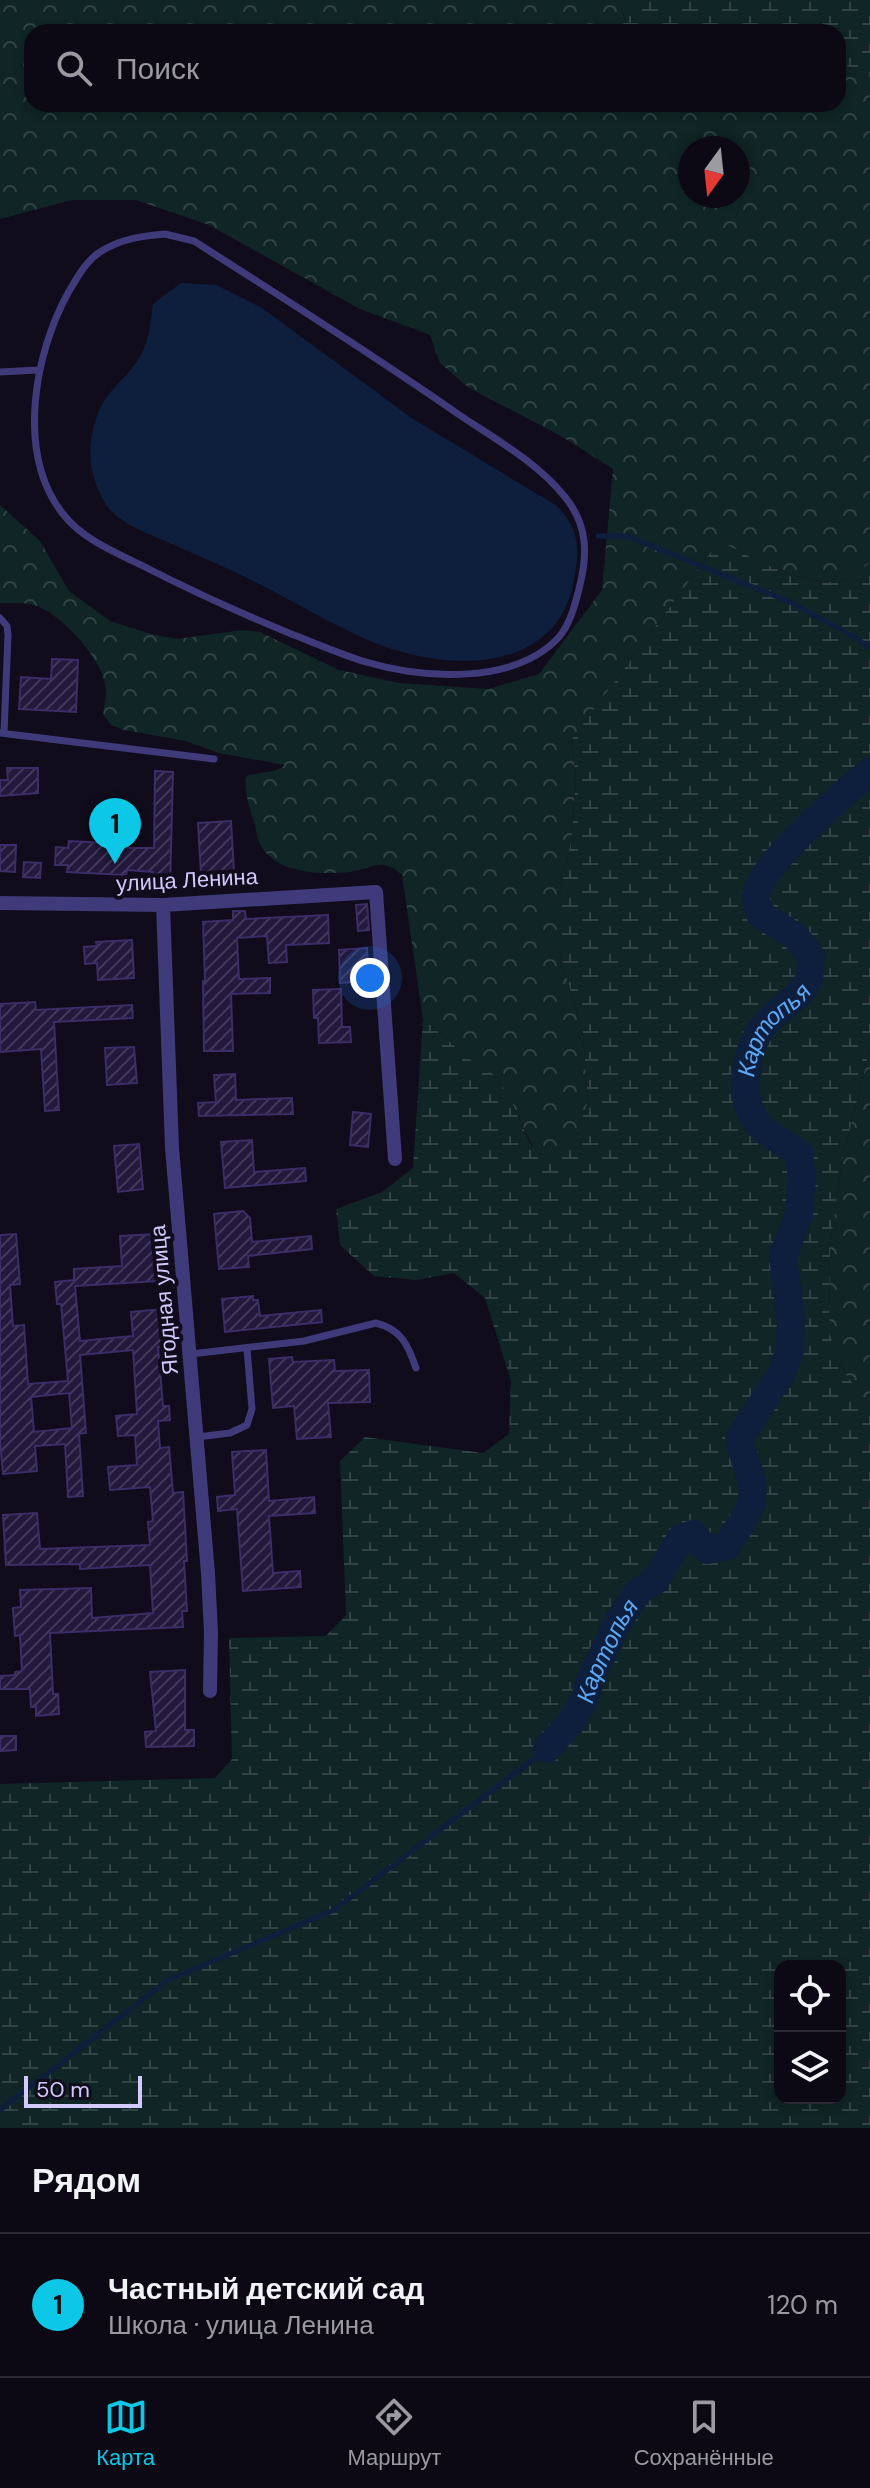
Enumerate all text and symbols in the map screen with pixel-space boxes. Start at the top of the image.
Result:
search box [24,24,846,112]
icon: search [52,46,96,90]
text: Поиск [116,49,199,88]
north arrow [678,136,750,208]
pin: 1 [89,798,141,864]
street label: улица Ленина [115,862,259,898]
your location [350,958,390,998]
water label: Картопья [730,976,818,1079]
street label: Ягодная улица [143,1223,185,1376]
water label: Картопья [569,1592,645,1706]
map controls [774,1960,846,2104]
button: locate [774,1960,846,2032]
button: layers [774,2032,846,2104]
scale bar [24,2072,142,2108]
text: 50 m [36,2075,90,2104]
text: Рядом [32,2158,141,2203]
text: Частный детский сад [108,2269,424,2308]
text: 1 [53,2288,63,2322]
text: 120 m [767,2288,838,2322]
text: Школа · улица Ленина [108,2308,374,2342]
tab: Карта [96,2395,155,2472]
tab: Маршрут [348,2395,441,2472]
tab: Сохранённые [634,2395,774,2472]

